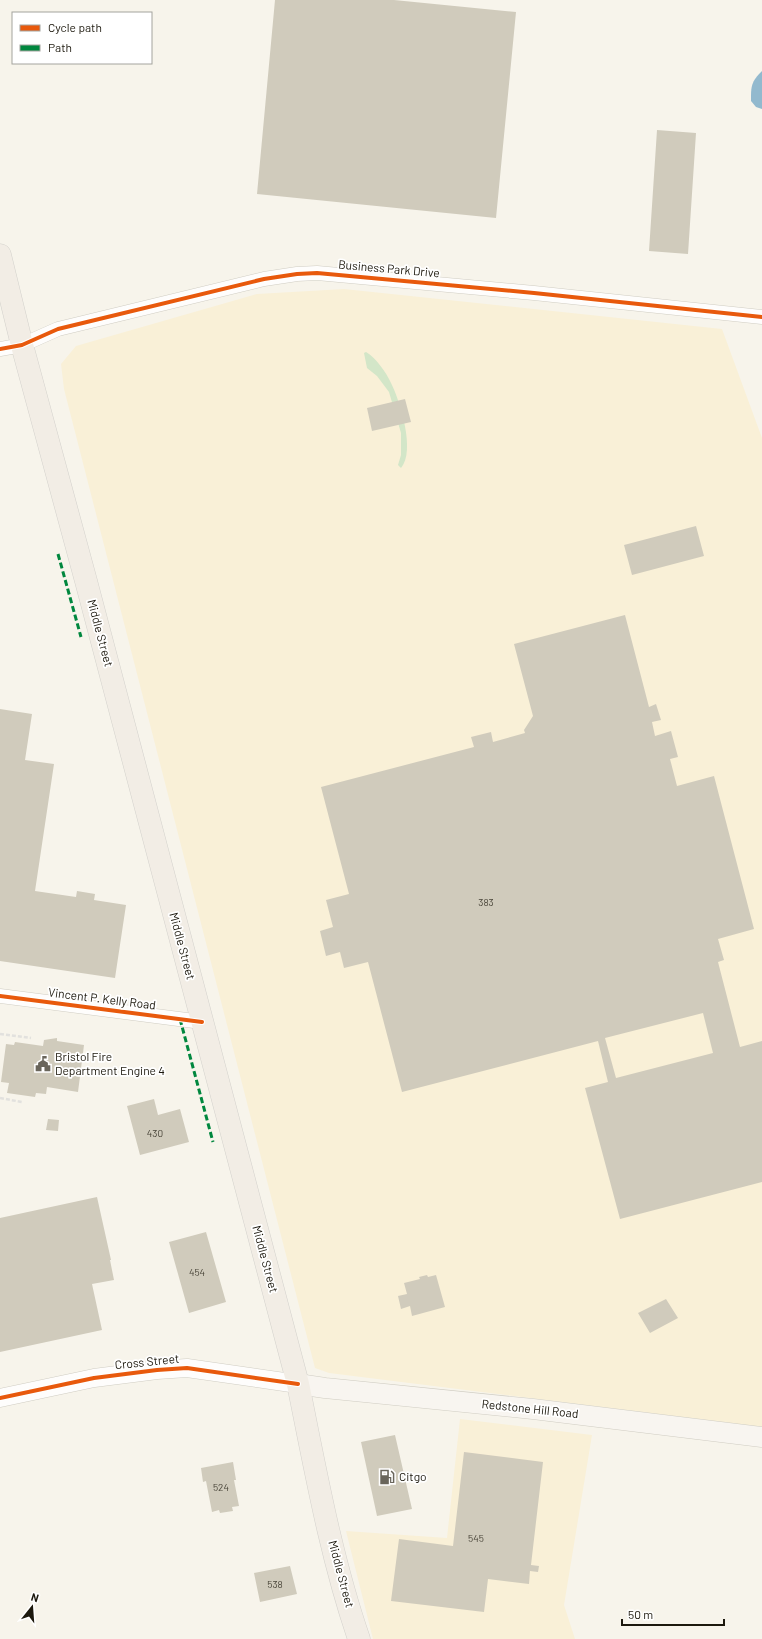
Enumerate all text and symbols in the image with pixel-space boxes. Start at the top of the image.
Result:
legend [12,12,152,64]
text: Cycle path [48,20,102,34]
text: Path [48,40,72,54]
street label: Business Park Drive [338,257,440,279]
street label: Middle Street [85,598,117,668]
house number: 383 [478,896,494,908]
street label: Middle Street [167,911,199,981]
street label: Vincent P. Kelly Road [48,984,157,1012]
place label: Bristol Fire Department Engine 4 [55,1049,165,1077]
public building icon: Bristol Fire Department Engine 4 [34,1055,52,1073]
house number: 430 [147,1127,163,1139]
street label: Middle Street [250,1224,282,1294]
house number: 454 [189,1266,205,1278]
street label: Cross Street [114,1351,180,1371]
street label: Redstone Hill Road [481,1396,579,1420]
fuel station icon: Citgo [378,1468,396,1486]
place label: Citgo [399,1469,427,1483]
house number: 524 [213,1481,229,1493]
house number: 545 [468,1532,484,1544]
street label: Middle Street [326,1539,358,1609]
house number: 538 [267,1578,283,1590]
north arrow [12,1587,52,1627]
text: N [30,1590,40,1604]
scale bar [622,1601,724,1627]
text: 50 m [628,1607,653,1621]

